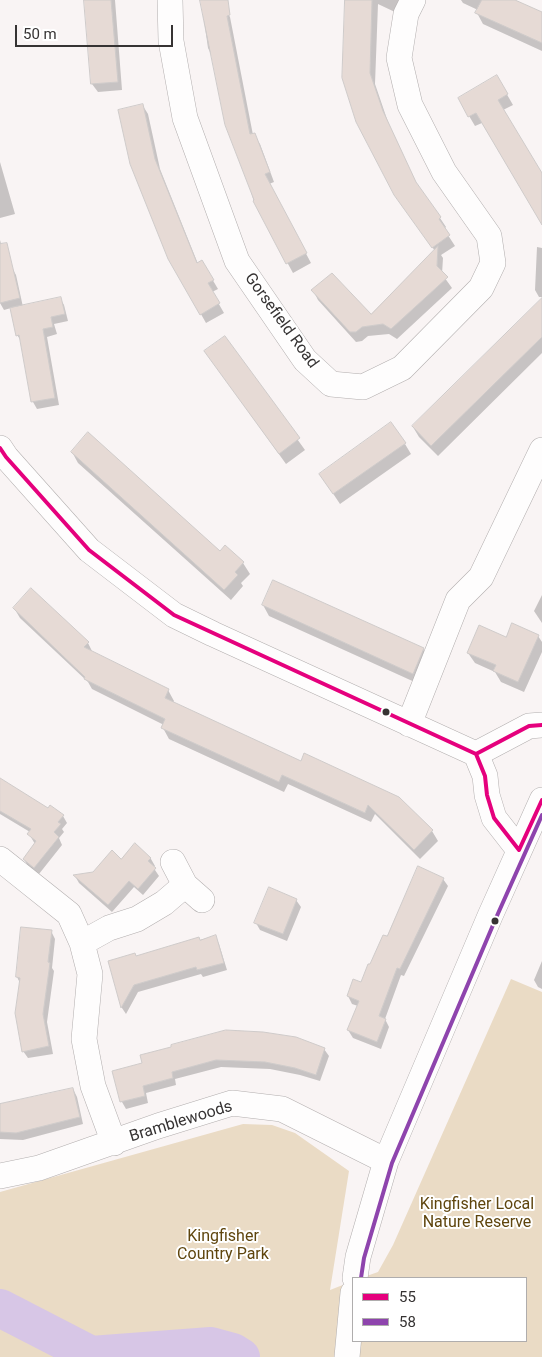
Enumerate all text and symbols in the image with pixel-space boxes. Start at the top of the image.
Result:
scale bar [18,15,175,47]
text: 50 m [23,25,57,43]
street label: Gorsefield Road [240,270,322,372]
unlabelled marker [381,707,391,717]
unlabelled marker [490,916,500,926]
street label: Bramblewoods [127,1097,235,1147]
park label: Kingfisher Local Nature Reserve [420,1195,534,1233]
park label: Kingfisher Country Park [177,1227,269,1265]
legend [352,1277,527,1342]
text: 55 [399,1288,416,1306]
text: 58 [399,1313,416,1331]

